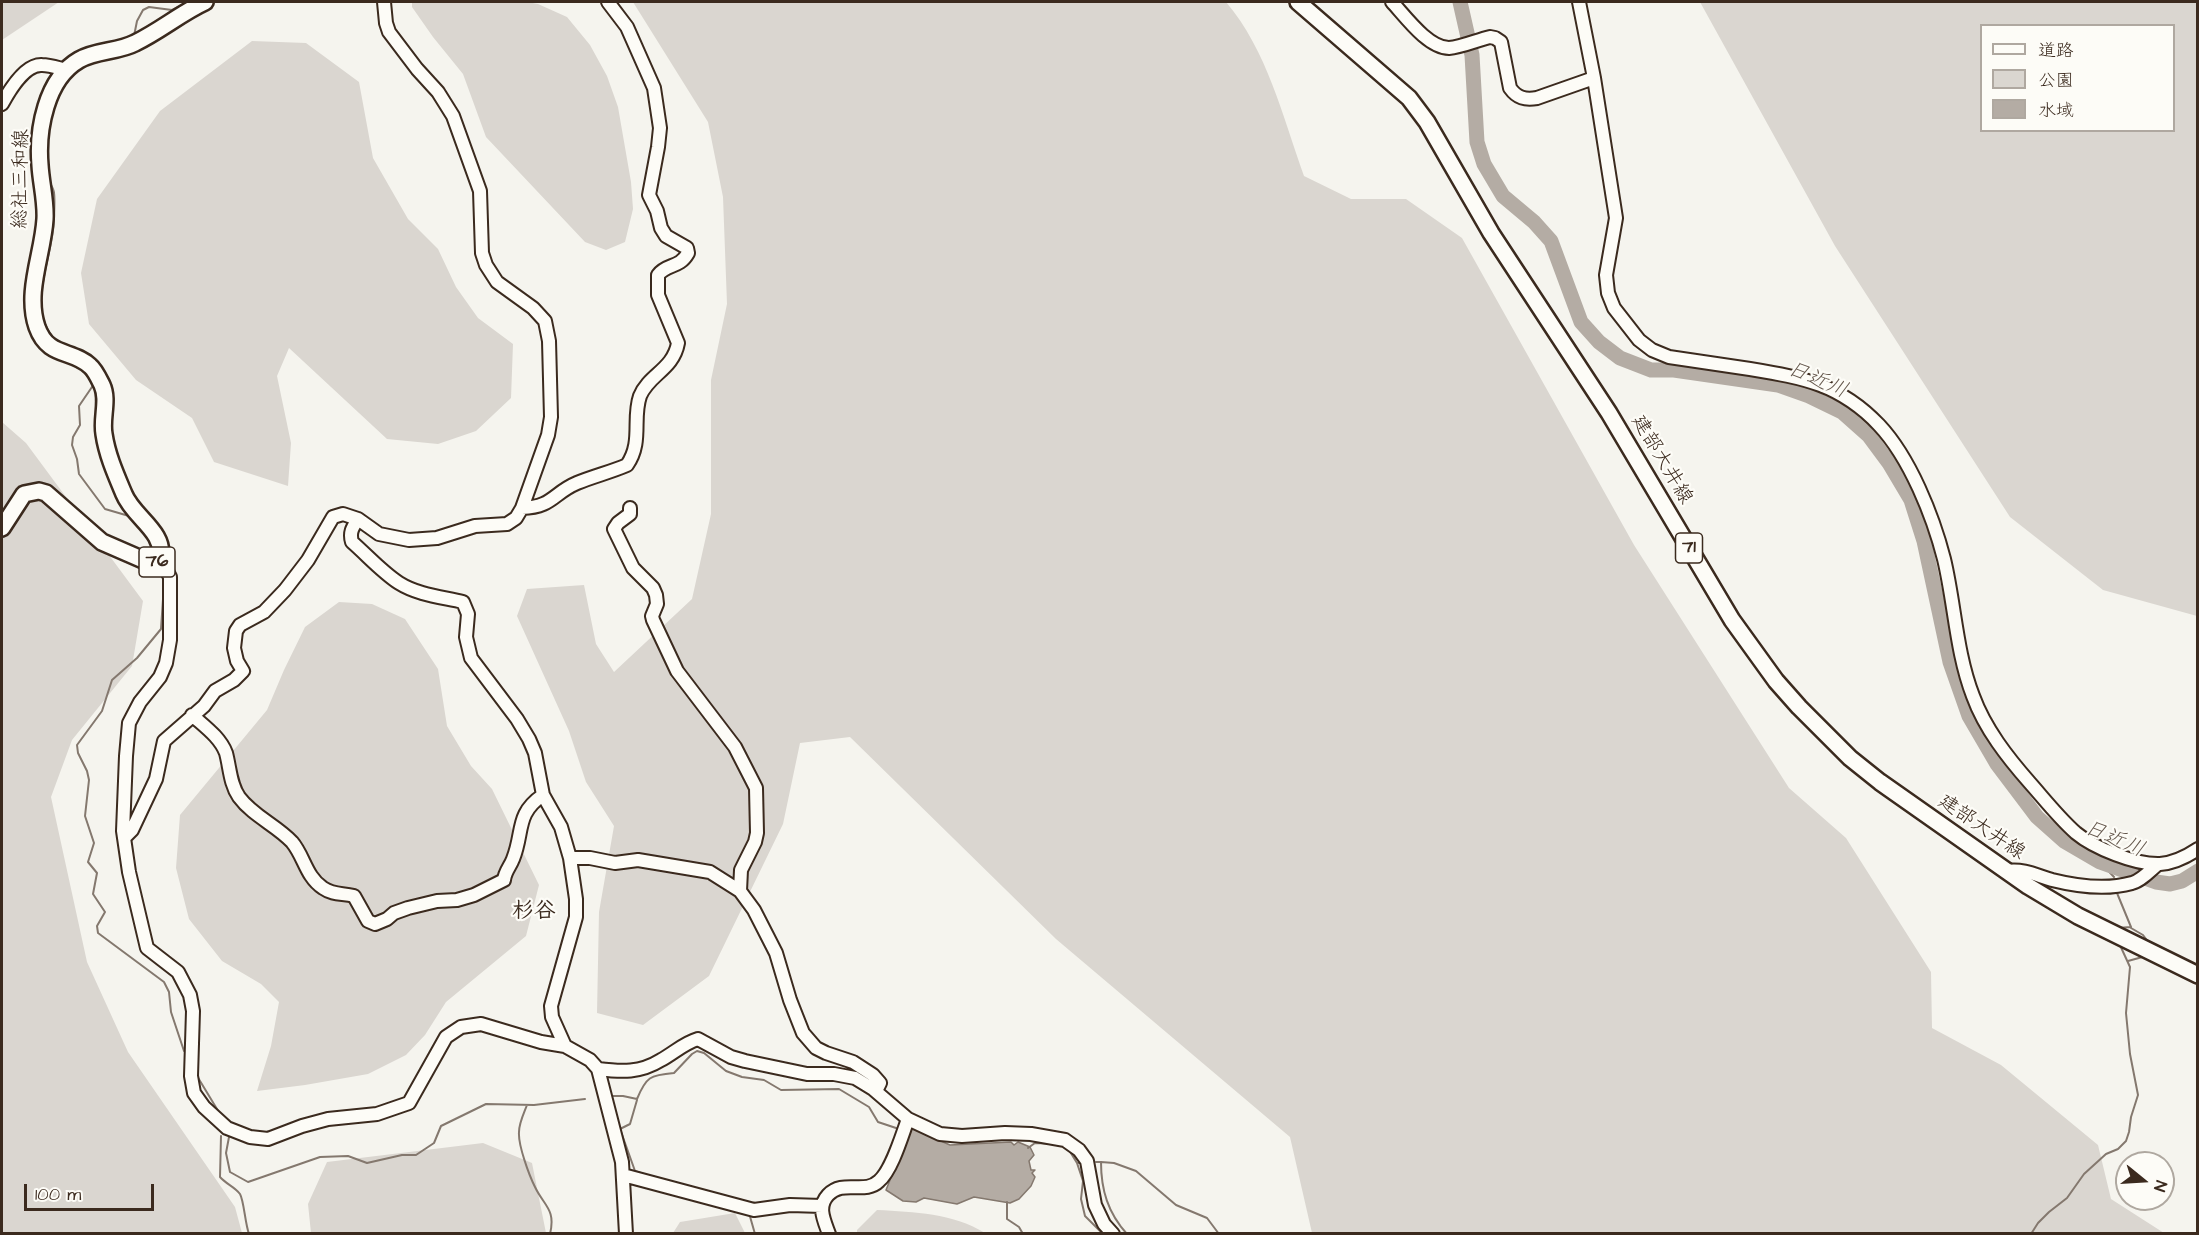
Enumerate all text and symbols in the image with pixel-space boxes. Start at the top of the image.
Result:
legend [1980,24,2175,132]
text: 道路 [2038,38,2074,63]
text: 公園 [2038,68,2074,93]
text: 水域 [2038,98,2074,123]
street label: 総社三和線 [9,129,35,229]
water label: 日近川 [1783,357,1851,405]
street label: 建部大井線 [1625,411,1697,509]
road number: 71 [1676,533,1702,563]
road number: 76 [139,547,175,577]
street label: 建部大井線 [1933,790,2029,866]
water label: 日近川 [2080,816,2148,864]
district label: 杉谷 [512,899,556,925]
north arrow [2115,1151,2175,1211]
scale bar [27,1172,158,1210]
text: N [2148,1178,2172,1194]
text: 100 m [35,1182,81,1207]

